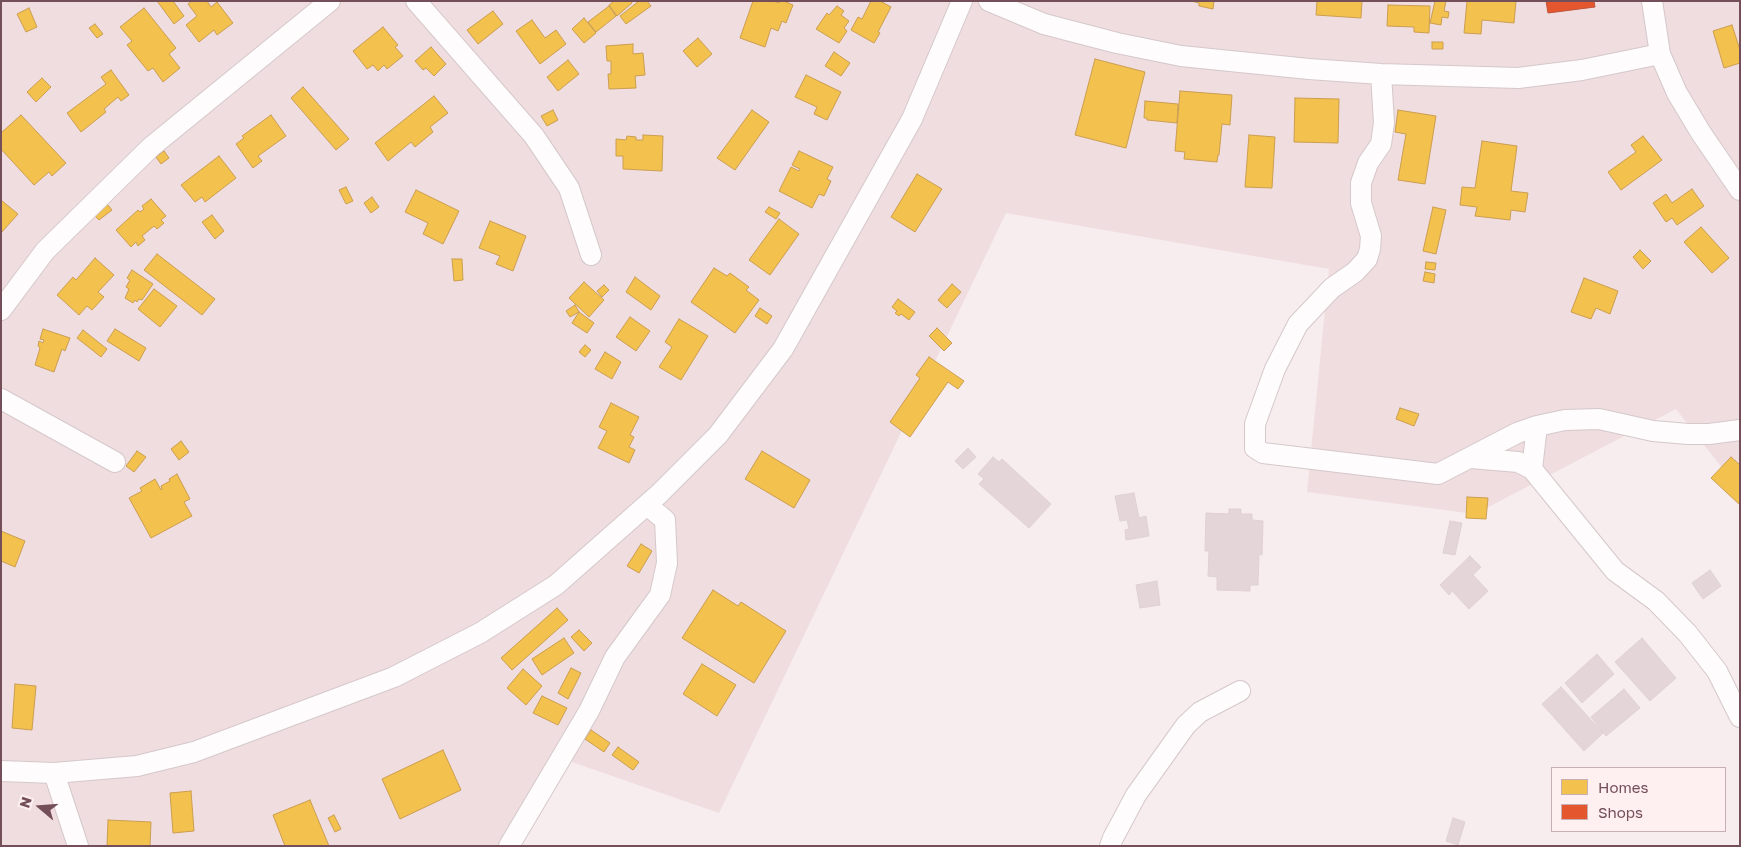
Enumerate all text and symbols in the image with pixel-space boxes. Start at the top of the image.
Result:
legend [1551,767,1726,832]
text: Homes [1598,778,1648,796]
north arrow [15,782,65,832]
text: N [16,795,35,810]
text: Shops [1598,803,1643,821]

